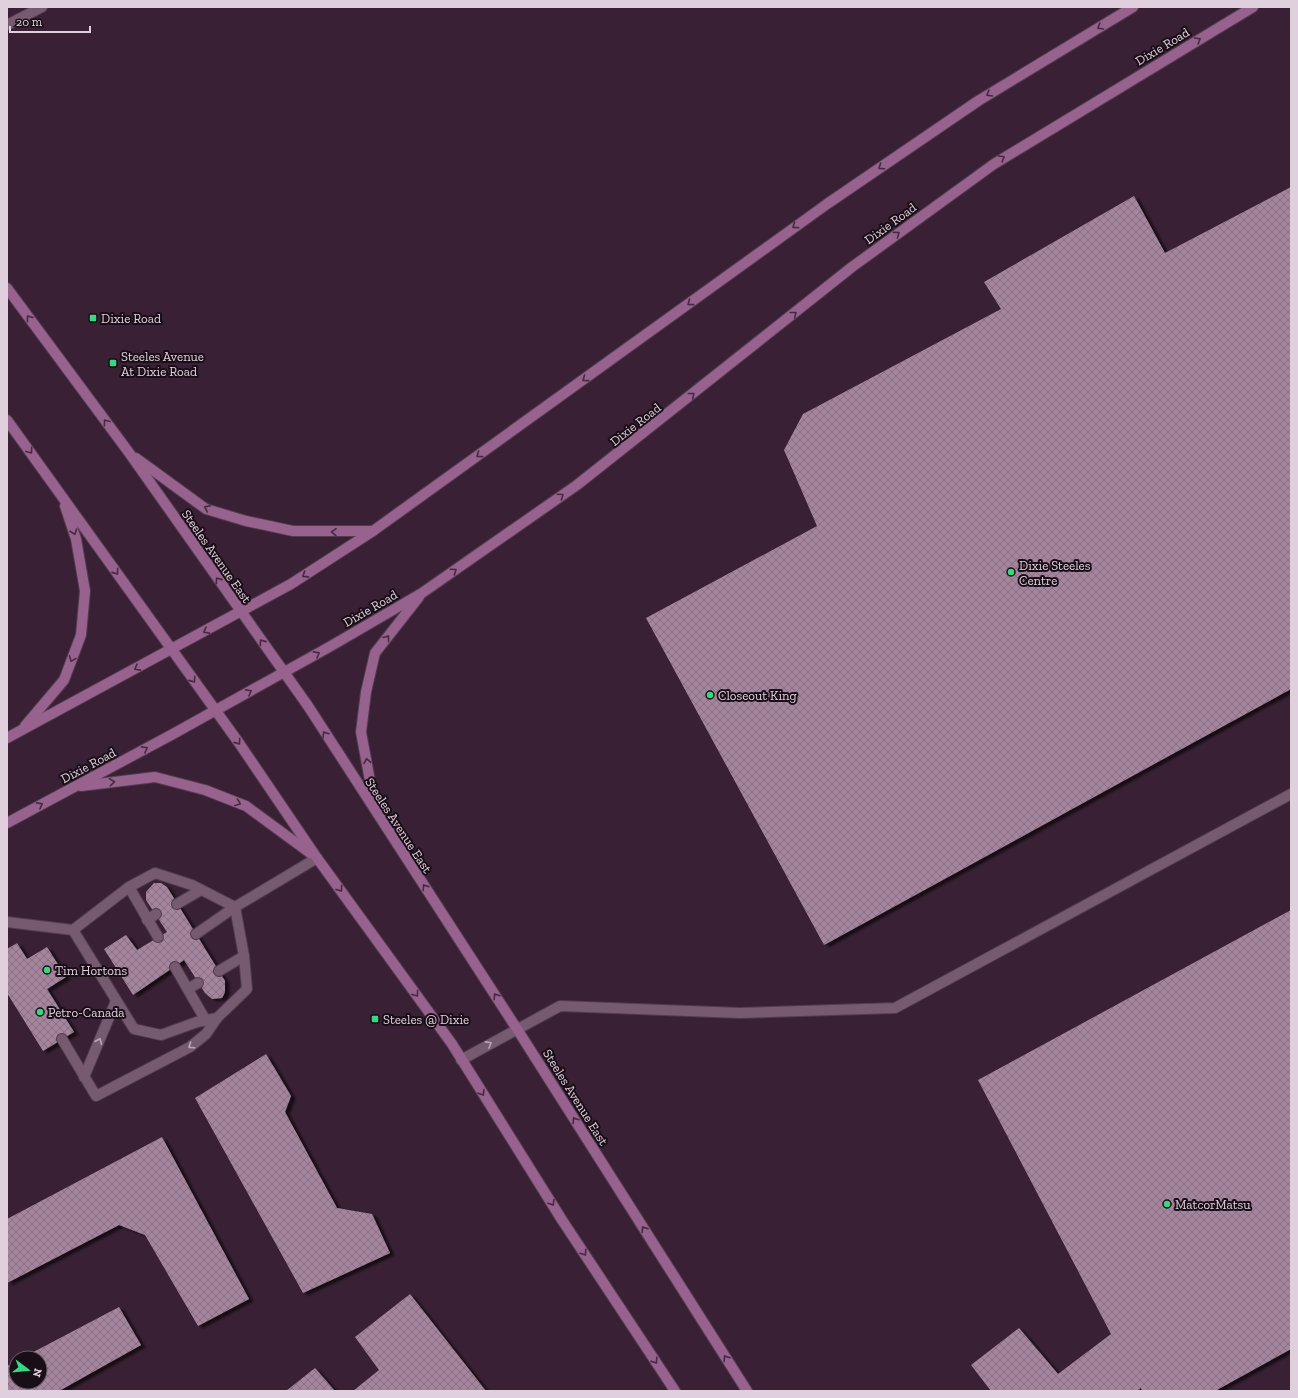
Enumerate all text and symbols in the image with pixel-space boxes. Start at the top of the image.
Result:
scale bar [10,8,90,34]
text: 20 m [16,15,43,29]
one-way arrow [1097,23,1104,30]
street label: Dixie Road [1133,25,1192,68]
one-way arrow [1194,37,1201,45]
one-way arrow [986,90,993,97]
one-way arrow [998,156,1005,163]
one-way arrow [878,162,885,170]
street label: Dixie Road [862,200,919,247]
one-way arrow [793,222,800,229]
one-way arrow [893,231,900,239]
one-way arrow [687,298,694,305]
place label: Dixie Road [101,311,161,326]
one-way arrow [789,311,796,318]
marker: Dixie Road [88,313,98,323]
one-way arrow [26,315,34,322]
place label: Steeles Avenue At Dixie Road [121,349,204,379]
marker: Steeles Avenue At Dixie Road [108,358,118,368]
one-way arrow [582,374,589,381]
one-way arrow [688,392,695,399]
street label: Dixie Road [607,400,664,449]
one-way arrow [104,420,111,427]
one-way arrow [25,447,32,454]
one-way arrow [477,450,484,457]
one-way arrow [557,493,564,501]
one-way arrow [204,505,211,513]
street label: Steeles Avenue East [179,507,254,606]
one-way arrow [69,528,77,535]
one-way arrow [331,528,337,536]
place label: Dixie Steeles Centre [1019,558,1091,588]
marker: Dixie Steeles Centre [1006,567,1016,577]
one-way arrow [111,568,118,575]
one-way arrow [450,569,457,576]
one-way arrow [302,571,309,578]
one-way arrow [215,577,223,584]
street label: Dixie Road [340,587,400,630]
one-way arrow [203,626,210,633]
one-way arrow [383,635,390,642]
one-way arrow [260,640,267,647]
one-way arrow [313,651,320,658]
one-way arrow [69,655,77,662]
one-way arrow [134,663,142,671]
one-way arrow [188,676,196,683]
place label: Closeout King [718,688,797,703]
one-way arrow [245,689,252,696]
marker: Closeout King [705,690,715,700]
one-way arrow [323,731,330,738]
one-way arrow [233,738,240,745]
street label: Dixie Road [58,745,118,786]
one-way arrow [141,746,148,754]
one-way arrow [363,758,371,765]
street label: Steeles Avenue East [362,775,435,876]
one-way arrow [109,778,115,787]
one-way arrow [234,798,241,806]
one-way arrow [36,802,43,810]
one-way arrow [422,884,430,891]
one-way arrow [335,885,342,892]
place label: Tim Hortons [55,963,127,978]
marker: Tim Hortons [42,965,52,975]
one-way arrow [411,990,418,997]
one-way arrow [493,993,501,1000]
place label: Petro-Canada [48,1005,125,1020]
marker: Petro-Canada [35,1007,45,1017]
place label: Steeles @ Dixie [383,1012,469,1027]
marker: Steeles @ Dixie [370,1014,380,1024]
one-way arrow [95,1037,103,1044]
one-way arrow [188,1041,195,1049]
one-way arrow [485,1042,493,1049]
street label: Steeles Avenue East [540,1046,611,1148]
one-way arrow [477,1089,485,1096]
one-way arrow [573,1117,580,1124]
place label: MatcorMatsu [1175,1197,1251,1212]
one-way arrow [547,1199,554,1206]
marker: MatcorMatsu [1162,1199,1172,1209]
one-way arrow [642,1226,649,1233]
one-way arrow [579,1249,587,1256]
north arrow [8,1350,48,1390]
one-way arrow [723,1355,731,1362]
one-way arrow [651,1357,658,1364]
text: N [30,1367,45,1379]

